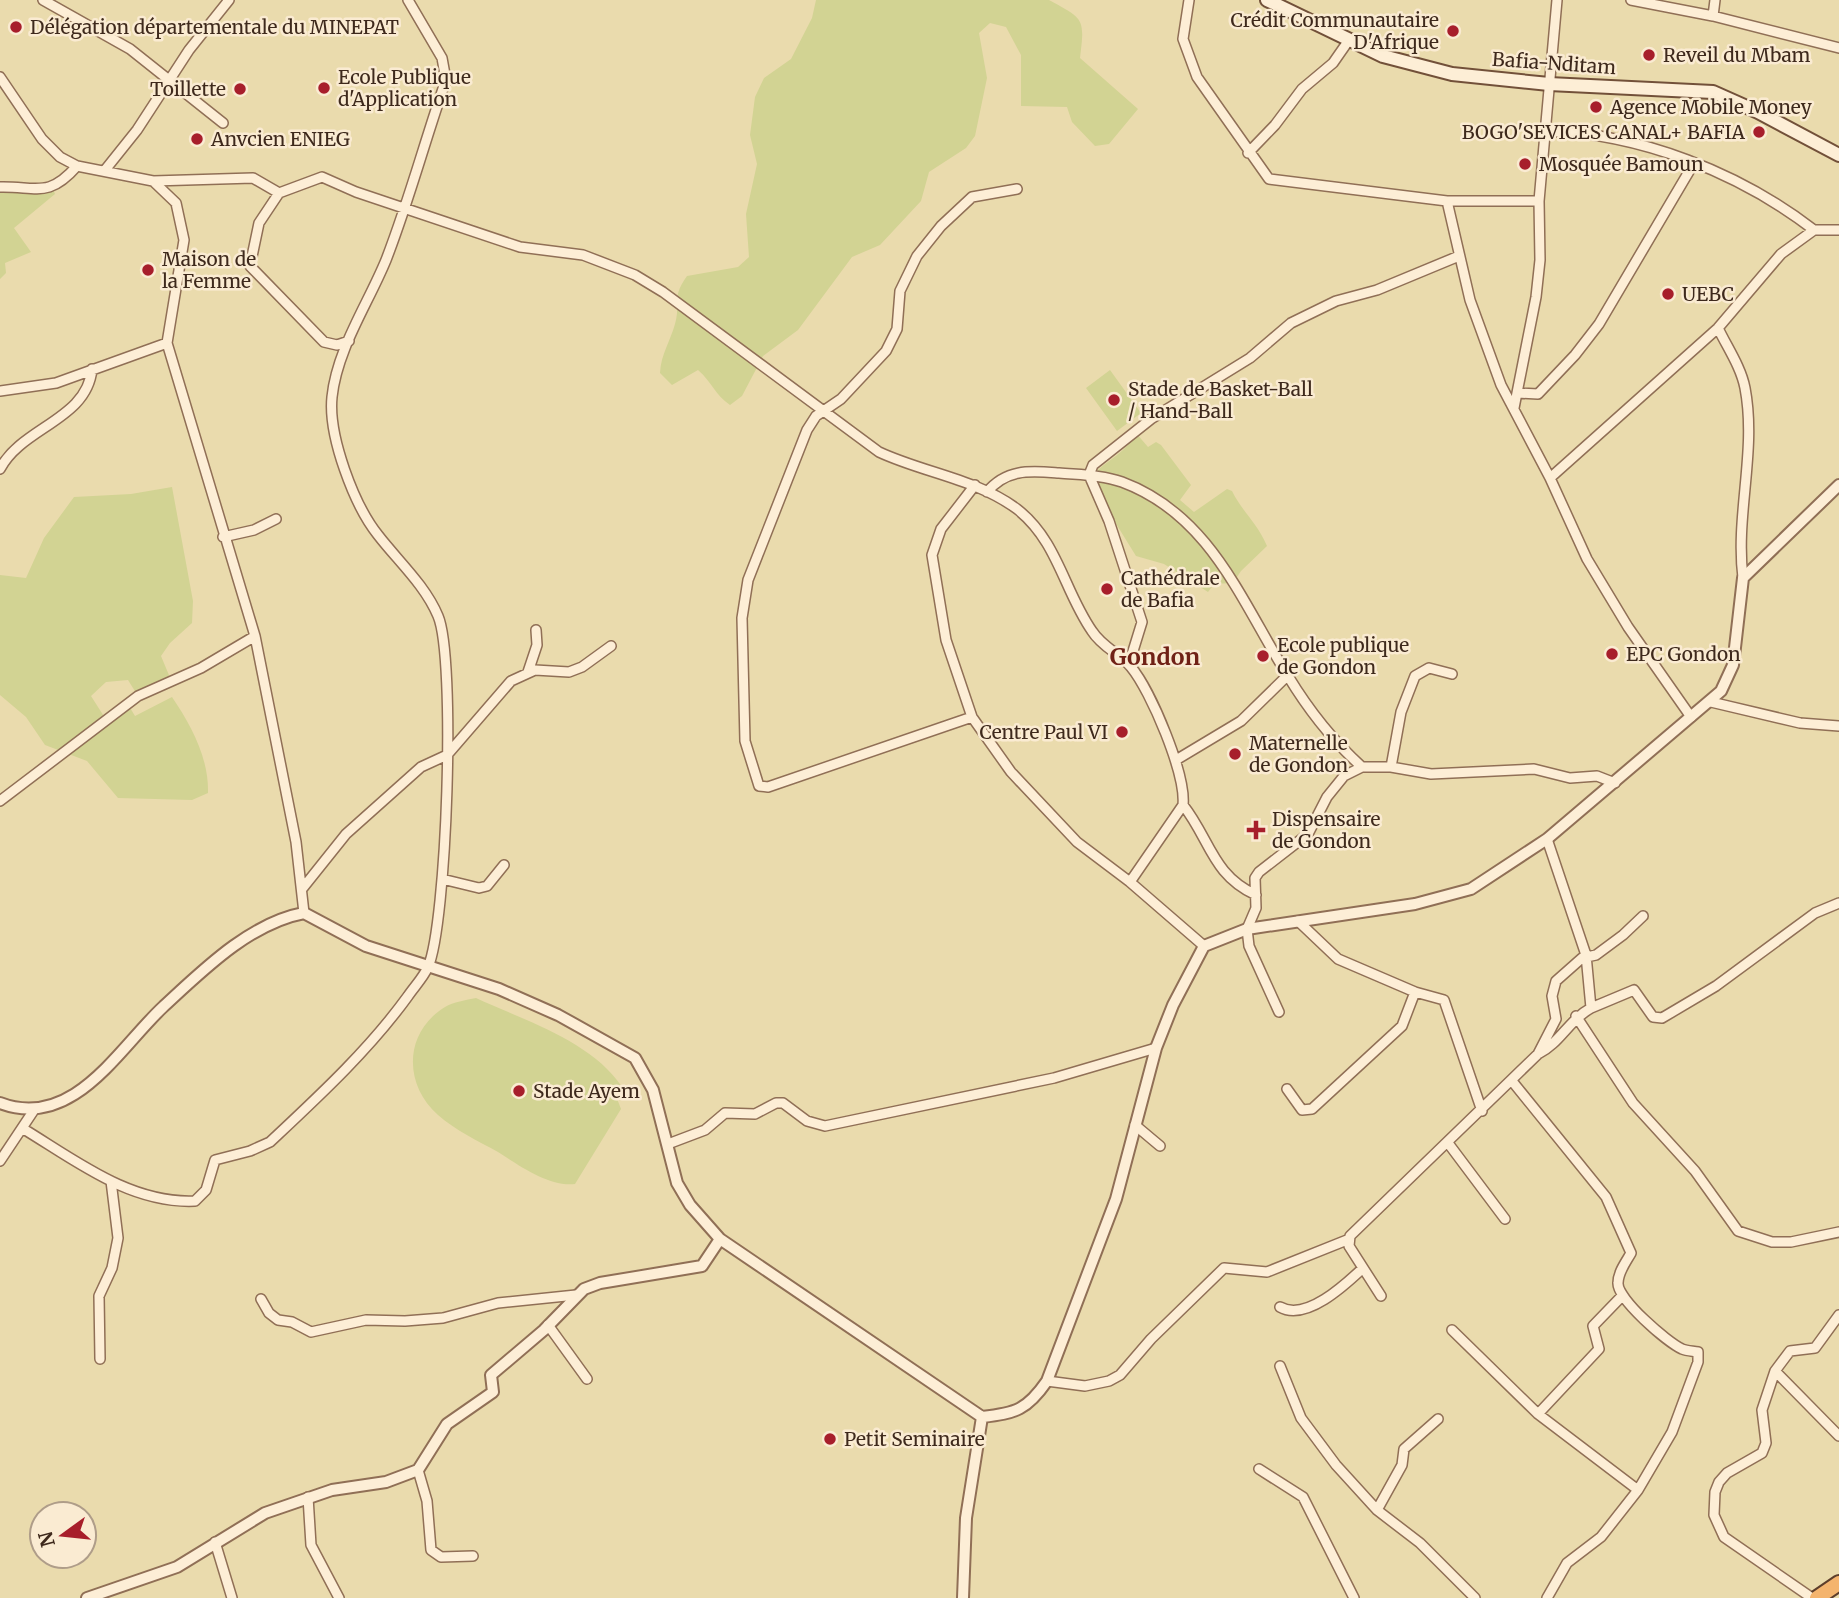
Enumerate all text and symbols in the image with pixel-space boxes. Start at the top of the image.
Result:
place label: Crédit Communautaire D'Afrique [1231,8,1439,54]
place label: Délégation départementale du MINEPAT [30,15,399,39]
marker: Délégation départementale du MINEPAT [8,19,24,35]
marker: Crédit Communautaire D'Afrique [1445,23,1461,39]
place label: Reveil du Mbam [1663,43,1811,67]
street label: Bafia-Nditam [1491,47,1617,79]
marker: Reveil du Mbam [1641,47,1657,63]
place label: Ecole Publique d'Application [338,65,471,111]
place label: Toillette [150,77,226,101]
marker: Ecole Publique d'Application [316,80,332,96]
marker: Toillette [232,81,248,97]
place label: Agence Mobile Money [1609,95,1812,119]
marker: Agence Mobile Money [1588,99,1604,115]
place label: BOGO'SEVICES CANAL+ BAFIA [1462,120,1746,144]
marker: BOGO'SEVICES CANAL+ BAFIA [1751,124,1767,140]
place label: Anvcien ENIEG [210,127,350,151]
marker: Anvcien ENIEG [189,131,205,147]
place label: Mosquée Bamoun [1539,152,1704,176]
marker: Mosquée Bamoun [1517,156,1533,172]
place label: Maison de la Femme [162,247,256,293]
marker: Maison de la Femme [140,262,156,278]
place label: UEBC [1682,282,1734,306]
marker: UEBC [1660,286,1676,302]
place label: Stade de Basket-Ball / Hand-Ball [1128,377,1313,423]
marker: Stade de Basket-Ball / Hand-Ball [1106,392,1122,408]
place label: Cathédrale de Bafia [1121,566,1220,612]
marker: Cathédrale de Bafia [1099,581,1115,597]
place label: Ecole publique de Gondon [1277,633,1409,679]
district label: Gondon [1110,642,1201,671]
place label: EPC Gondon [1626,642,1741,666]
marker: EPC Gondon [1604,646,1620,662]
marker: Ecole publique de Gondon [1255,648,1271,664]
place label: Centre Paul VI [979,720,1108,744]
marker: Centre Paul VI [1114,724,1130,740]
place label: Maternelle de Gondon [1249,731,1349,777]
marker: Maternelle de Gondon [1227,746,1243,762]
place label: Dispensaire de Gondon [1272,807,1381,853]
marker: Dispensaire de Gondon [1246,820,1266,840]
place label: Stade Ayem [533,1079,640,1103]
marker: Stade Ayem [511,1083,527,1099]
place label: Petit Seminaire [844,1427,985,1451]
marker: Petit Seminaire [822,1431,838,1447]
north arrow [28,1500,98,1570]
text: N [33,1529,60,1550]

